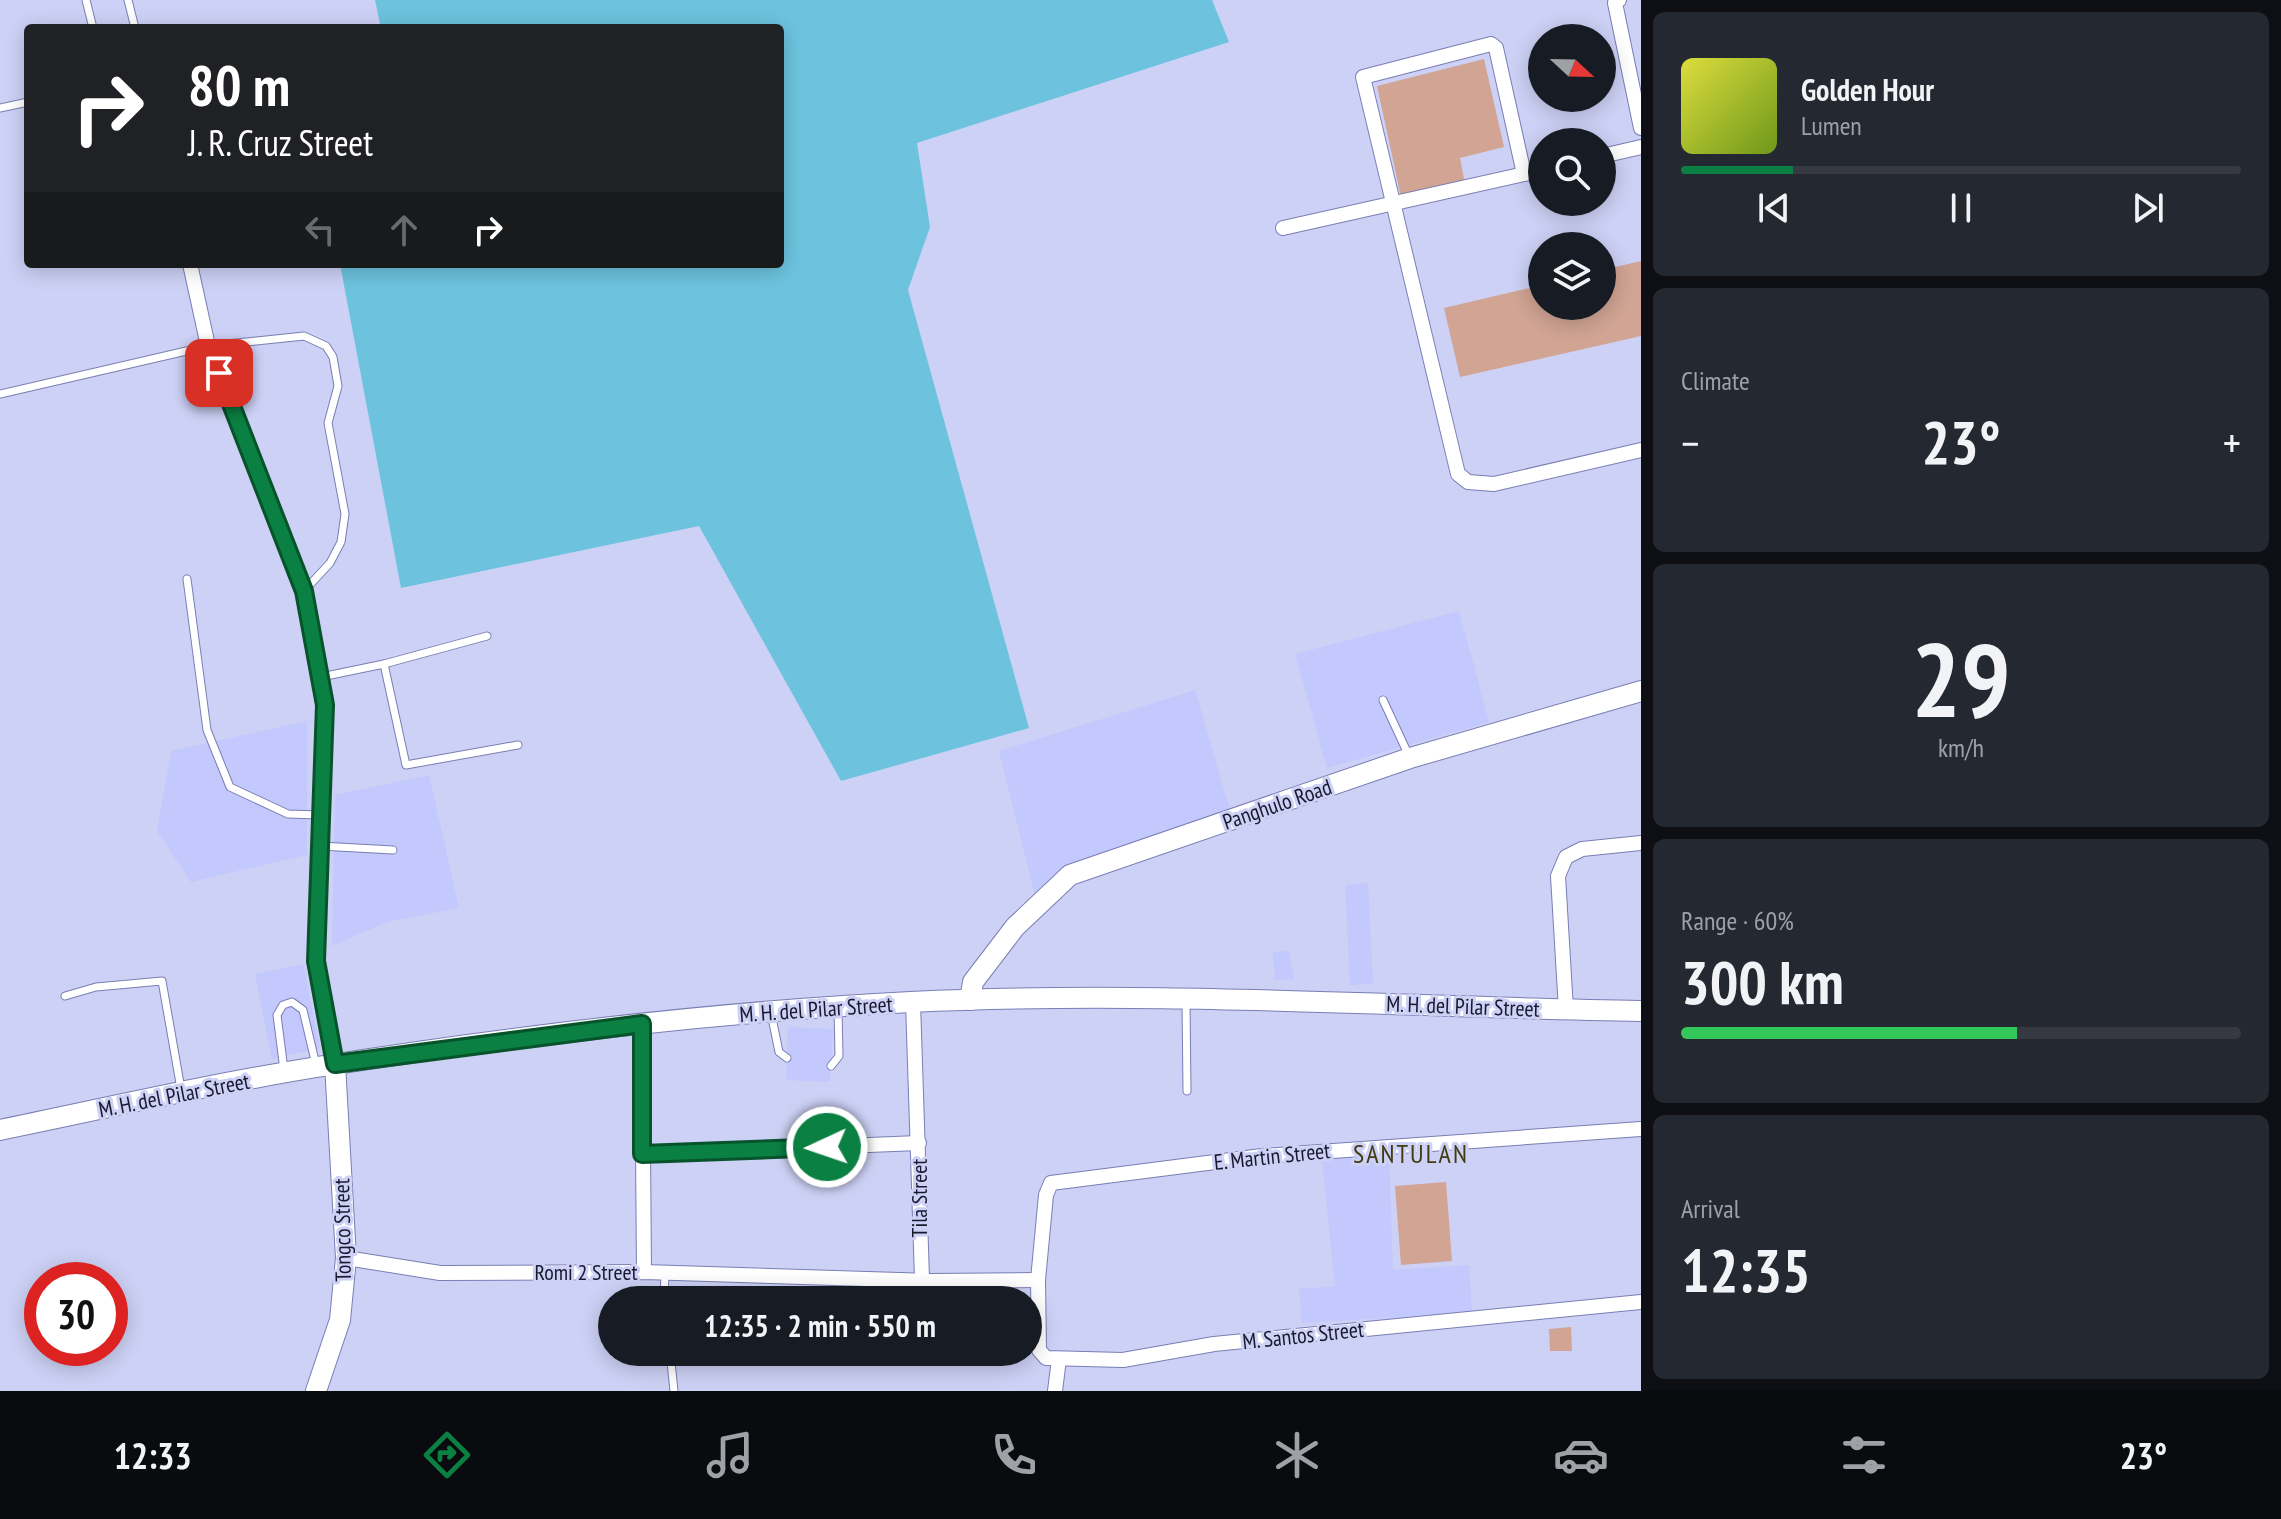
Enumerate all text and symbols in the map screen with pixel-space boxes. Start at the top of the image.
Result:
north arrow [1528,24,1616,112]
map controls [1528,24,1616,320]
text: 80 m [188,49,290,121]
icon: right [56,56,160,160]
text: Golden Hour [1801,70,1934,109]
text: Lumen [1801,109,1862,142]
text: J. R. Cruz Street [188,119,373,166]
button: search [1528,128,1616,216]
icon: previous [1752,186,1796,230]
icon: pause [1939,186,1983,230]
icon: next [2126,186,2170,230]
icon: left [298,208,342,252]
icon: ahead [382,208,426,252]
icon: right [466,208,510,252]
button: layers [1528,232,1616,320]
pin [185,339,253,407]
icon: arrive [197,351,241,395]
text: Climate [1681,364,1750,397]
text: 23° [1921,403,2001,481]
text: − [1681,414,1699,471]
text: + [2223,414,2241,471]
text: 29 [1911,611,2011,746]
text: km/h [1938,731,1984,764]
street label: Panghulo Road [1219,772,1335,836]
text: Range · 60% [1681,904,1794,937]
text: 300 km [1681,943,1844,1021]
street label: M. H. del Pilar Street [1386,989,1540,1023]
street label: M. H. del Pilar Street [739,990,893,1028]
street label: M. H. del Pilar Street [96,1067,252,1123]
position arrow [785,1105,869,1189]
street label: E. Martin Street [1213,1136,1331,1176]
district label: SANTULAN [1353,1137,1469,1170]
street label: Tila Street [905,1159,933,1237]
street label: Tongco Street [327,1178,357,1282]
text: Arrival [1681,1192,1740,1225]
text: 12:35 [1681,1231,1811,1309]
street label: Romi 2 Street [534,1258,638,1286]
speed limit sign: 30 [24,1262,128,1366]
text: 12:35 · 2 min · 550 m [704,1306,936,1345]
street label: M. Santos Street [1241,1315,1365,1355]
icon: directions [419,1427,475,1483]
icon: music [702,1427,758,1483]
icon: phone [986,1427,1042,1483]
icon: climate [1269,1427,1325,1483]
icon: car [1553,1427,1609,1483]
icon: filters [1836,1427,1892,1483]
text: 12:33 [114,1432,192,1479]
text: 23° [2120,1432,2167,1479]

